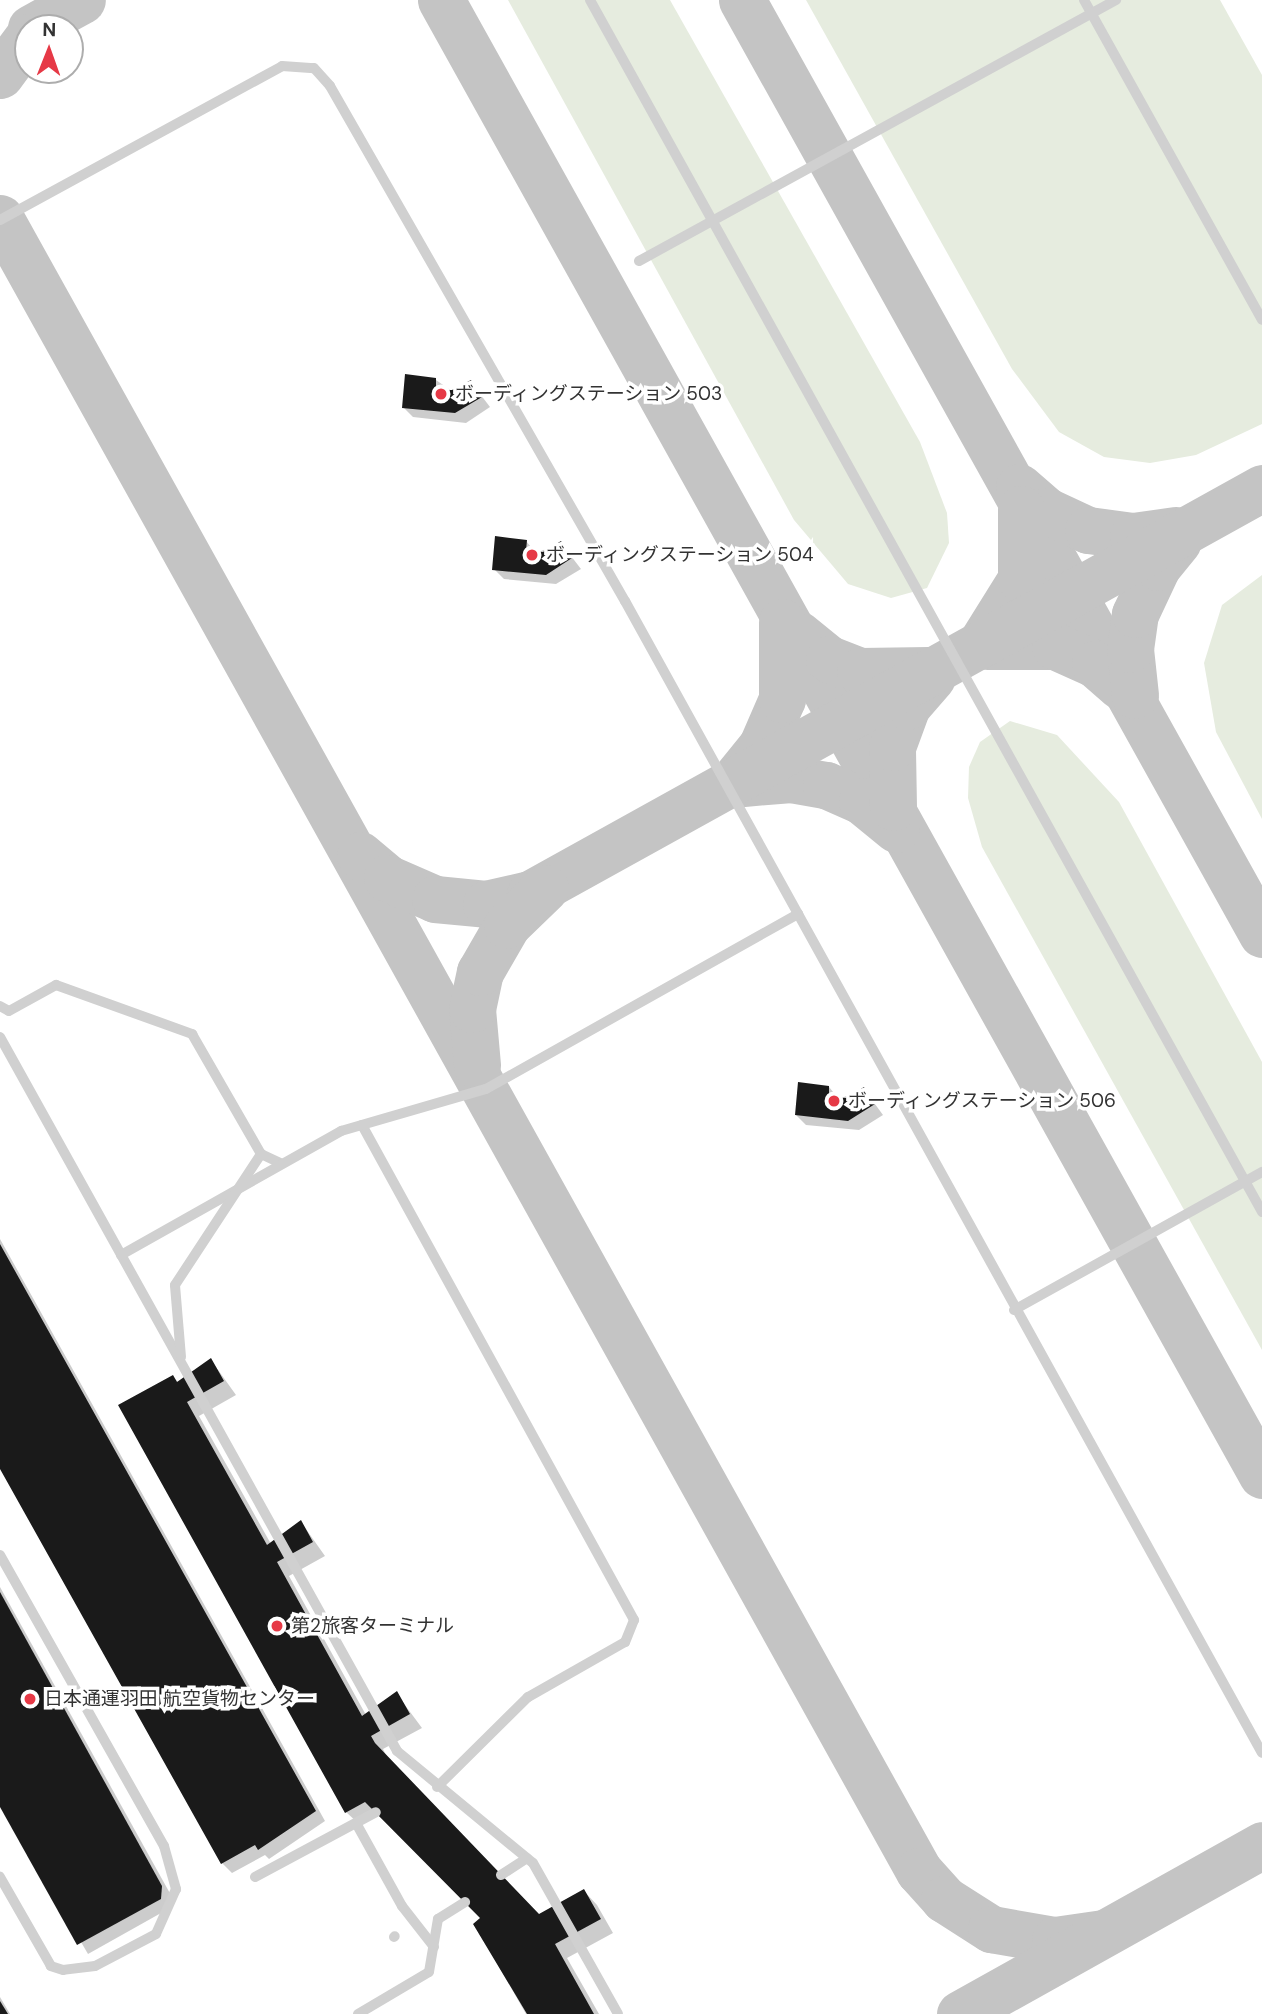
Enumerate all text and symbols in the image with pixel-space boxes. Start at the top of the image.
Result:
north arrow [14,14,84,84]
text: N [42,17,56,42]
place label: ボーディングステーション 503 [455,383,724,405]
marker: ボーディングステーション 503 [433,386,449,402]
place label: ボーディングステーション 504 [546,544,815,566]
marker: ボーディングステーション 504 [524,547,540,563]
place label: ボーディングステーション 506 [848,1090,1118,1112]
marker: ボーディングステーション 506 [826,1093,842,1109]
place label: 第2旅客ターミナル [291,1615,454,1637]
marker: 第2旅客ターミナル [269,1618,285,1634]
place label: 日本通運羽田 航空貨物センター [44,1688,315,1710]
marker: 日本通運羽田 航空貨物センター [22,1691,38,1707]

